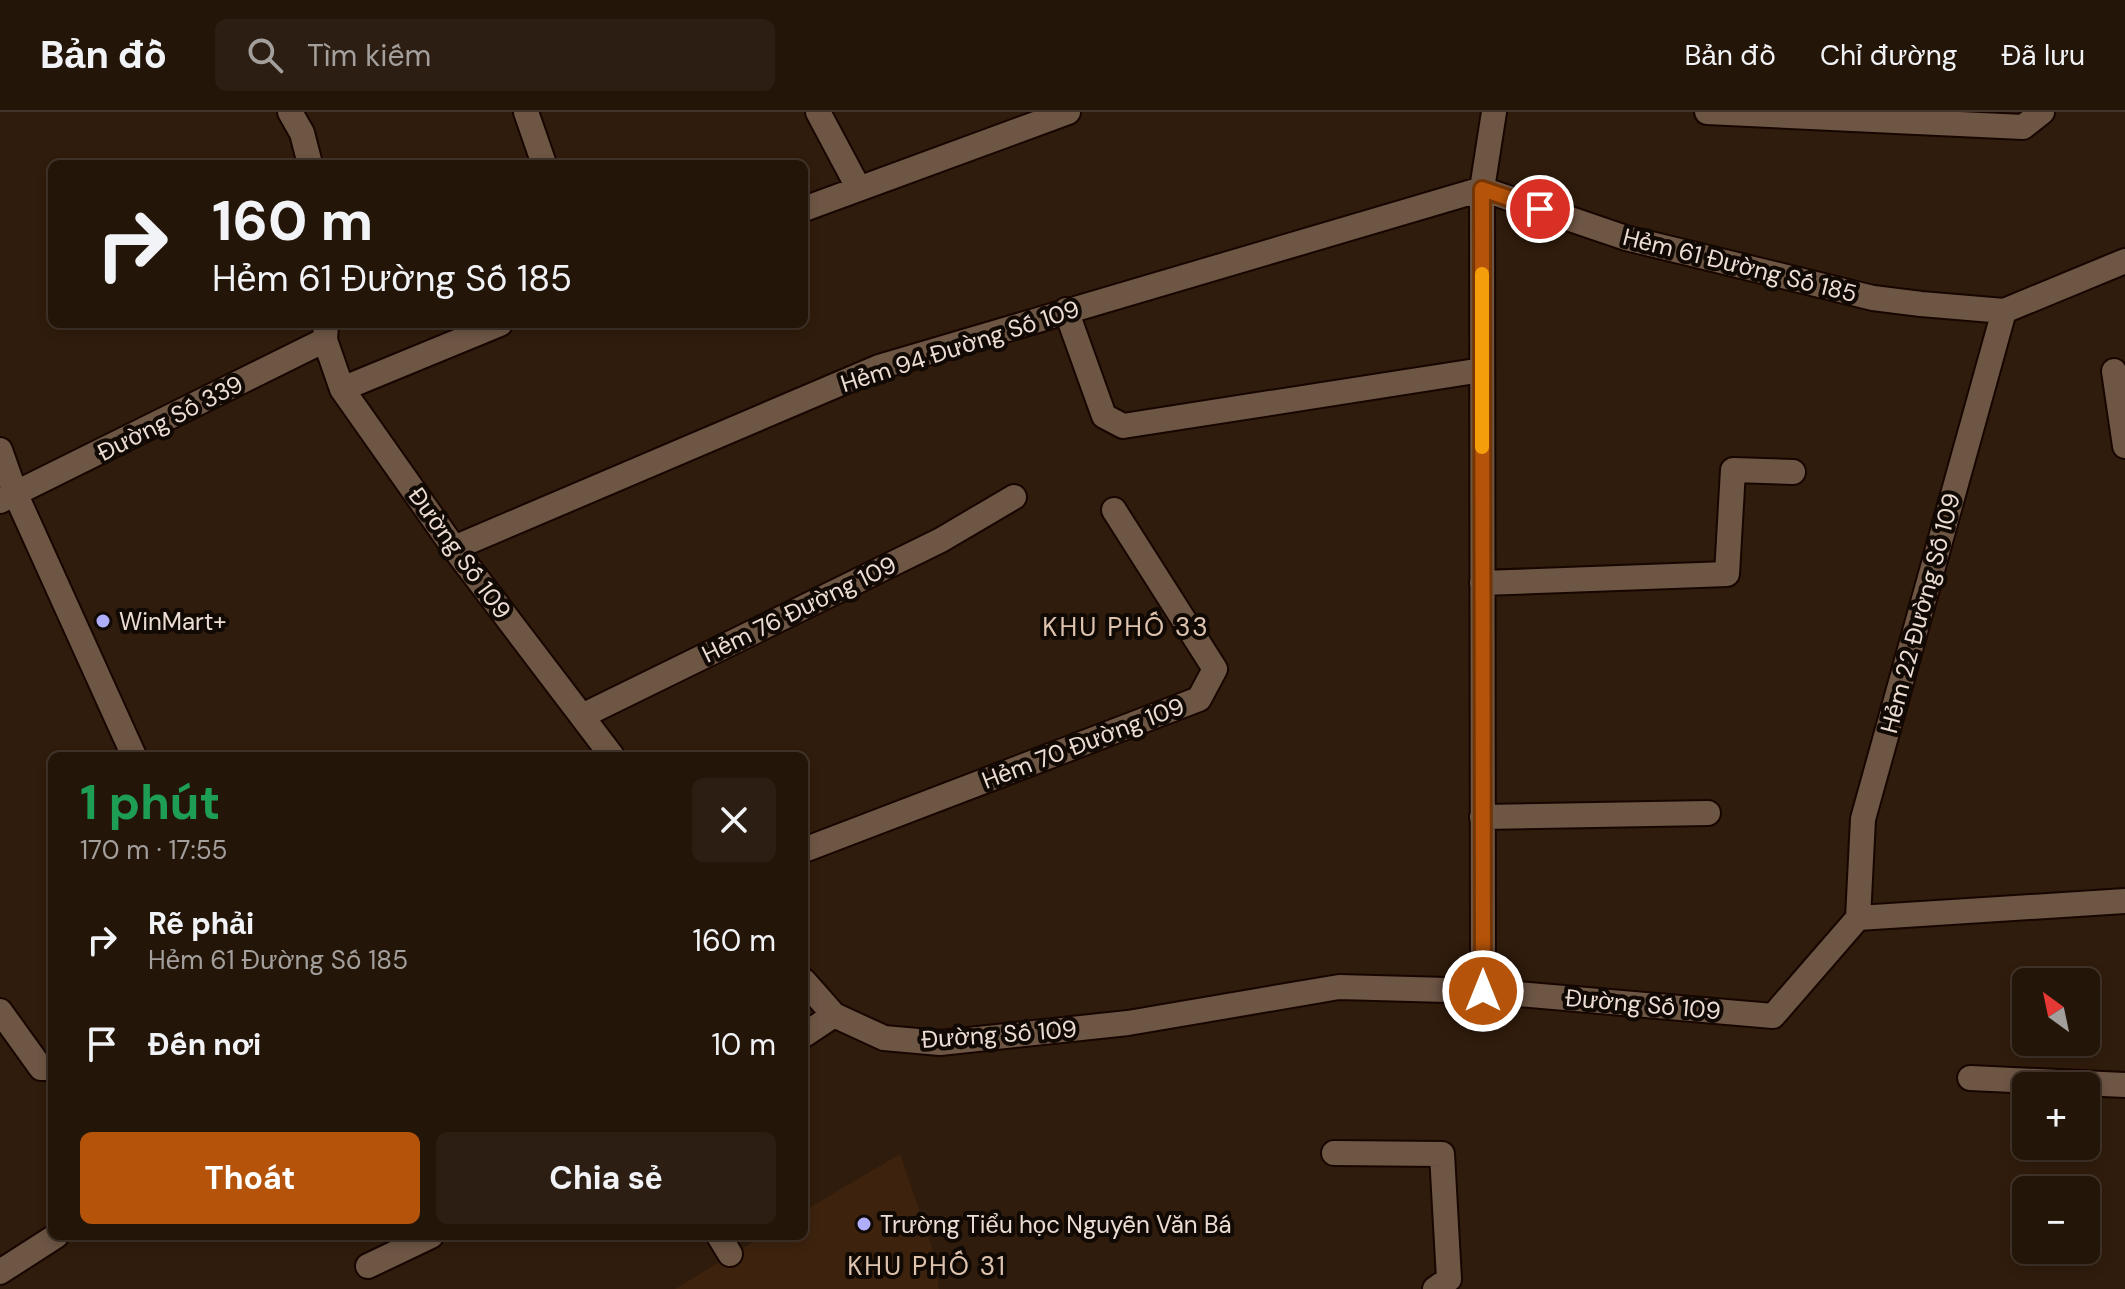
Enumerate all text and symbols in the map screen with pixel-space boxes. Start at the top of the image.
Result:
search box [215,19,775,91]
text: Bản đồ [40,30,167,80]
icon: search [243,33,287,77]
text: Tìm kiếm [307,36,431,75]
text: Bản đồ [1684,37,1776,74]
text: Chỉ đường [1820,37,1957,74]
text: Đã lưu [2001,37,2085,74]
pin [1506,175,1574,243]
text: 160 m [212,184,373,257]
icon: arrive [1518,187,1562,231]
icon: right [80,192,184,296]
street label: Hẻm 61 Đường Số 185 [1620,221,1860,309]
text: Hẻm 61 Đường Số 185 [212,255,572,302]
street label: Hẻm 94 Đường Số 109 [837,293,1083,399]
street label: Đường Số 339 [92,368,248,468]
street label: Đường Số 109 [402,481,518,625]
street label: Hẻm 22 Đường Số 109 [1873,490,1967,736]
street label: Hẻm 76 Đường 109 [697,548,901,670]
place label: WinMart+ [119,606,227,637]
district label: KHU PHỐ 33 [1042,610,1210,644]
marker: WinMart+ [94,612,112,630]
street label: Hẻm 70 Đường 109 [978,690,1188,796]
text: 1 phút [80,771,220,834]
button: close [692,778,776,862]
text: 170 m · 17:55 [80,833,227,867]
text: Rẽ phải [148,904,254,943]
icon: right [80,918,124,962]
text: 160 m [693,921,776,960]
text: Hẻm 61 Đường Số 185 [148,943,408,977]
position arrow [1441,949,1525,1033]
north arrow [2012,968,2100,1056]
map controls [2012,968,2100,1264]
street label: Đường Số 109 [1564,982,1722,1026]
street label: Đường Số 109 [920,1013,1078,1055]
icon: arrive [80,1022,124,1066]
text: Đến nơi [148,1025,261,1064]
text: 10 m [711,1025,776,1064]
button: + [2012,1072,2100,1160]
button: Thoát [80,1132,420,1224]
button: Chia sẻ [436,1132,776,1224]
button: − [2012,1176,2100,1264]
place label: Trường Tiểu học Nguyễn Văn Bá [880,1209,1232,1240]
marker: Trường Tiểu học Nguyễn Văn Bá [855,1215,873,1233]
district label: KHU PHỐ 31 [847,1249,1007,1283]

